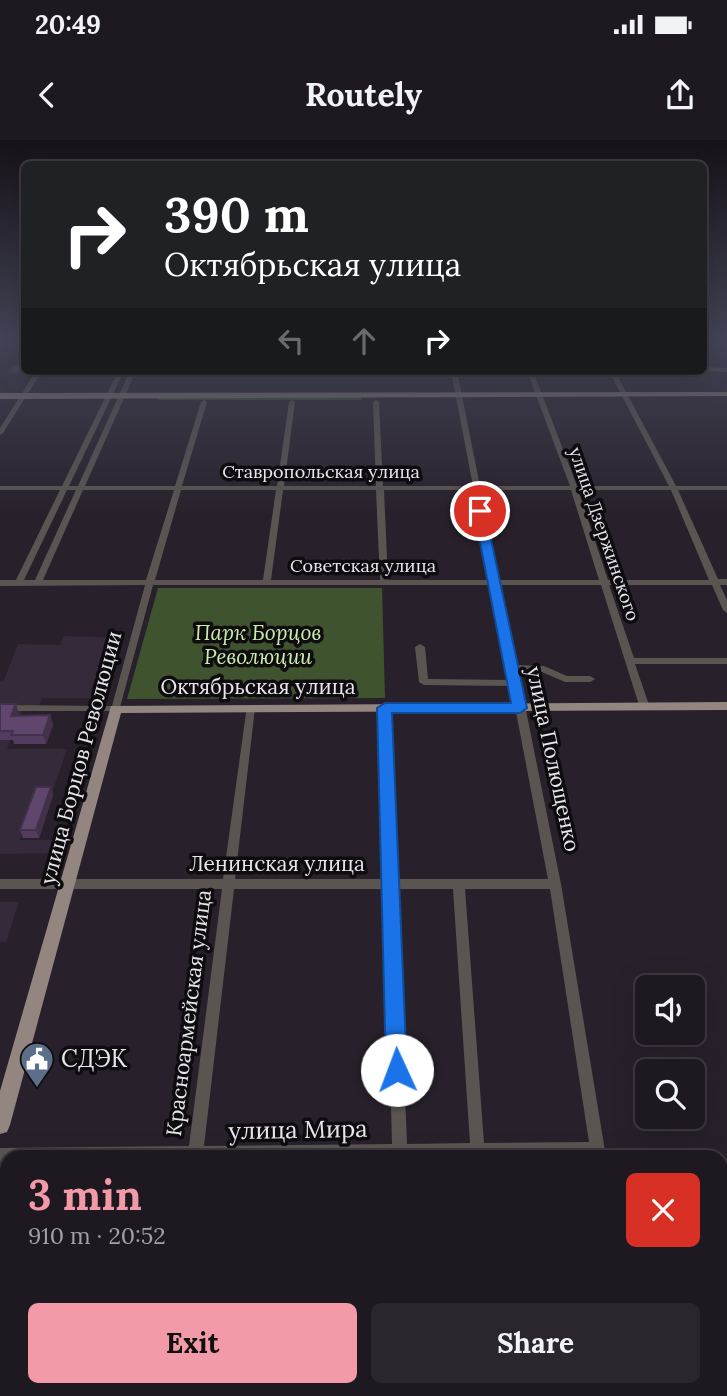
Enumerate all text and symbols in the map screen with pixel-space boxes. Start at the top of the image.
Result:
text: 20:49 [35,8,101,41]
text: Routely [305,74,422,115]
icon: back [28,76,66,114]
icon: share [661,76,699,114]
text: 390 m [164,183,309,245]
icon: right [49,189,140,280]
text: Октябрьская улица [164,244,461,285]
icon: left [272,322,310,360]
icon: ahead [345,322,383,360]
icon: right [418,322,456,360]
street label: улица Дзержинского [564,444,645,624]
street label: Ставропольская улица [222,460,420,483]
pin [450,481,510,541]
icon: arrive [461,492,499,530]
street label: Советская улица [290,554,436,577]
park label: Парк Борцов Революции [195,619,321,670]
street label: улица Борцов Революции [34,628,127,888]
street label: улица Полющенко [521,664,586,854]
street label: Октябрьская улица [160,673,356,700]
street label: Ленинская улица [189,850,365,877]
street label: Красноармейская улица [160,888,217,1138]
map controls [635,975,705,1129]
button: sound [635,975,705,1045]
position arrow [360,1033,434,1107]
public building icon: СДЭК [18,1040,56,1089]
place label: СДЭК [61,1043,128,1074]
button: search [635,1059,705,1129]
street label: улица Мира [228,1113,368,1146]
text: 3 min [28,1168,142,1222]
button: close [626,1173,700,1247]
text: 910 m · 20:52 [28,1221,166,1250]
button: Exit [28,1303,357,1383]
button: Share [371,1303,700,1383]

